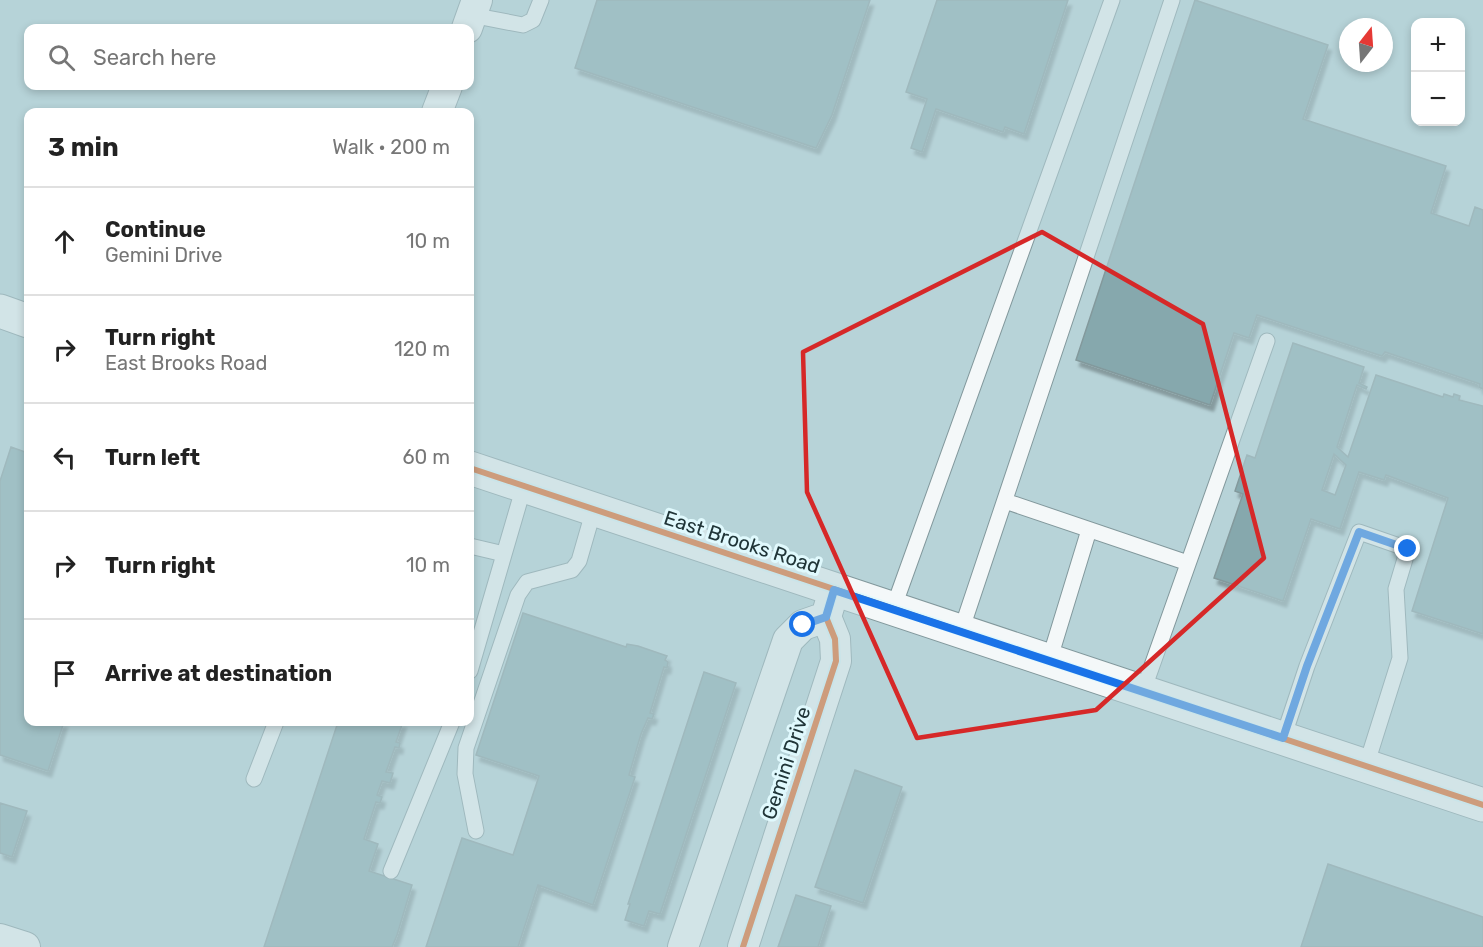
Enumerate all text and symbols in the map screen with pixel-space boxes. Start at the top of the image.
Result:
north arrow [1339,18,1393,72]
map controls [1411,18,1465,126]
button: + [1411,18,1465,72]
search box [24,24,474,90]
icon: search [45,41,78,74]
text: Search here [93,44,216,71]
button: − [1411,72,1465,126]
text: 3 min [48,132,119,163]
text: Walk · 200 m [332,135,450,159]
text: Continue [105,216,206,243]
icon: ahead [48,225,81,258]
text: 10 m [406,229,450,253]
text: Gemini Drive [105,243,222,267]
text: Turn right [105,324,215,351]
icon: right [48,333,81,366]
text: 120 m [394,337,450,361]
text: East Brooks Road [105,351,267,375]
icon: left [48,441,81,474]
text: Turn left [105,444,200,471]
text: 60 m [403,445,450,469]
street label: East Brooks Road [661,505,823,579]
route end [1394,535,1420,561]
icon: right [48,549,81,582]
text: Turn right [105,552,215,579]
text: 10 m [406,553,450,577]
route start [789,611,815,637]
icon: arrive [48,657,81,690]
text: Arrive at destination [105,660,332,687]
street label: Gemini Drive [756,703,816,823]

